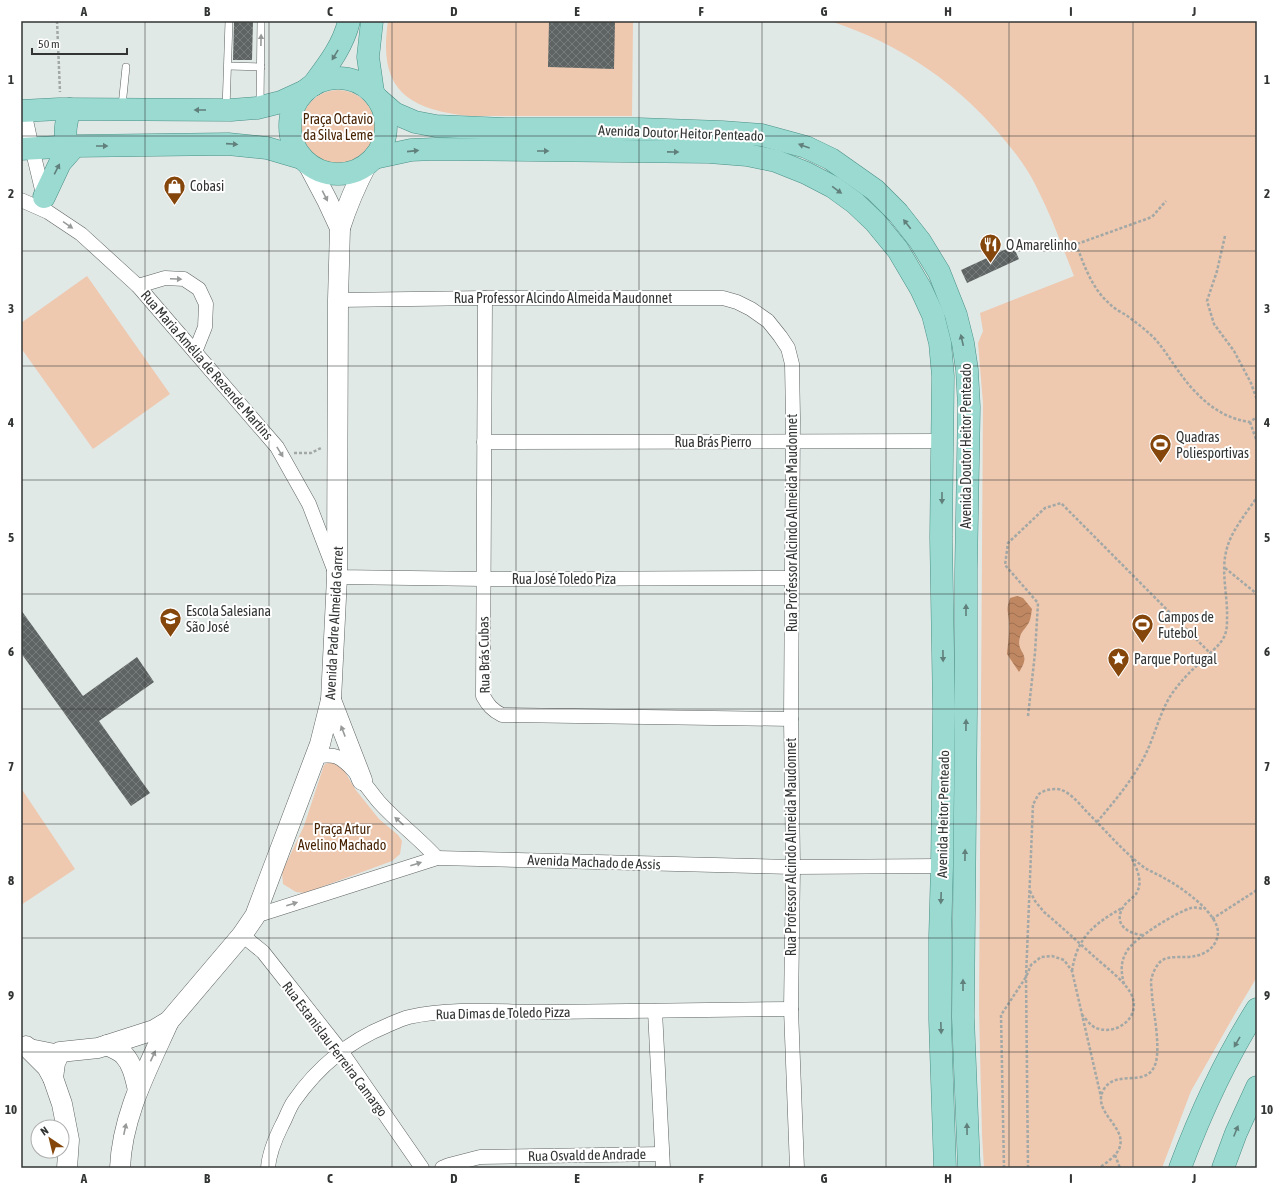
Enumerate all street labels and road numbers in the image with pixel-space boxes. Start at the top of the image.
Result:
street label: Avenida Doutor Heitor Penteado [598,122,764,144]
street label: Rua Maria Amélia de Rezende Martins [138,287,276,443]
street label: Rua Professor Alcindo Almeida Maudonnet [454,290,672,306]
street label: Avenida Doutor Heitor Penteado [958,363,974,529]
street label: Rua Professor Alcindo Almeida Maudonnet [784,414,800,632]
street label: Rua Brás Pierro [674,434,752,450]
street label: Avenida Padre Almeida Garret [322,546,346,700]
street label: Rua José Toledo Piza [512,571,616,587]
street label: Rua Brás Cubas [475,616,493,694]
street label: Rua Professor Alcindo Almeida Maudonnet [783,738,799,956]
street label: Avenida Heitor Penteado [934,750,952,878]
street label: Avenida Machado de Assis [527,852,661,872]
street label: Rua Estanislau Ferreira Camargo [279,978,391,1120]
street label: Rua Dimas de Toledo Pizza [435,1004,571,1022]
street label: Rua Osvald de Andrade [528,1146,646,1164]

